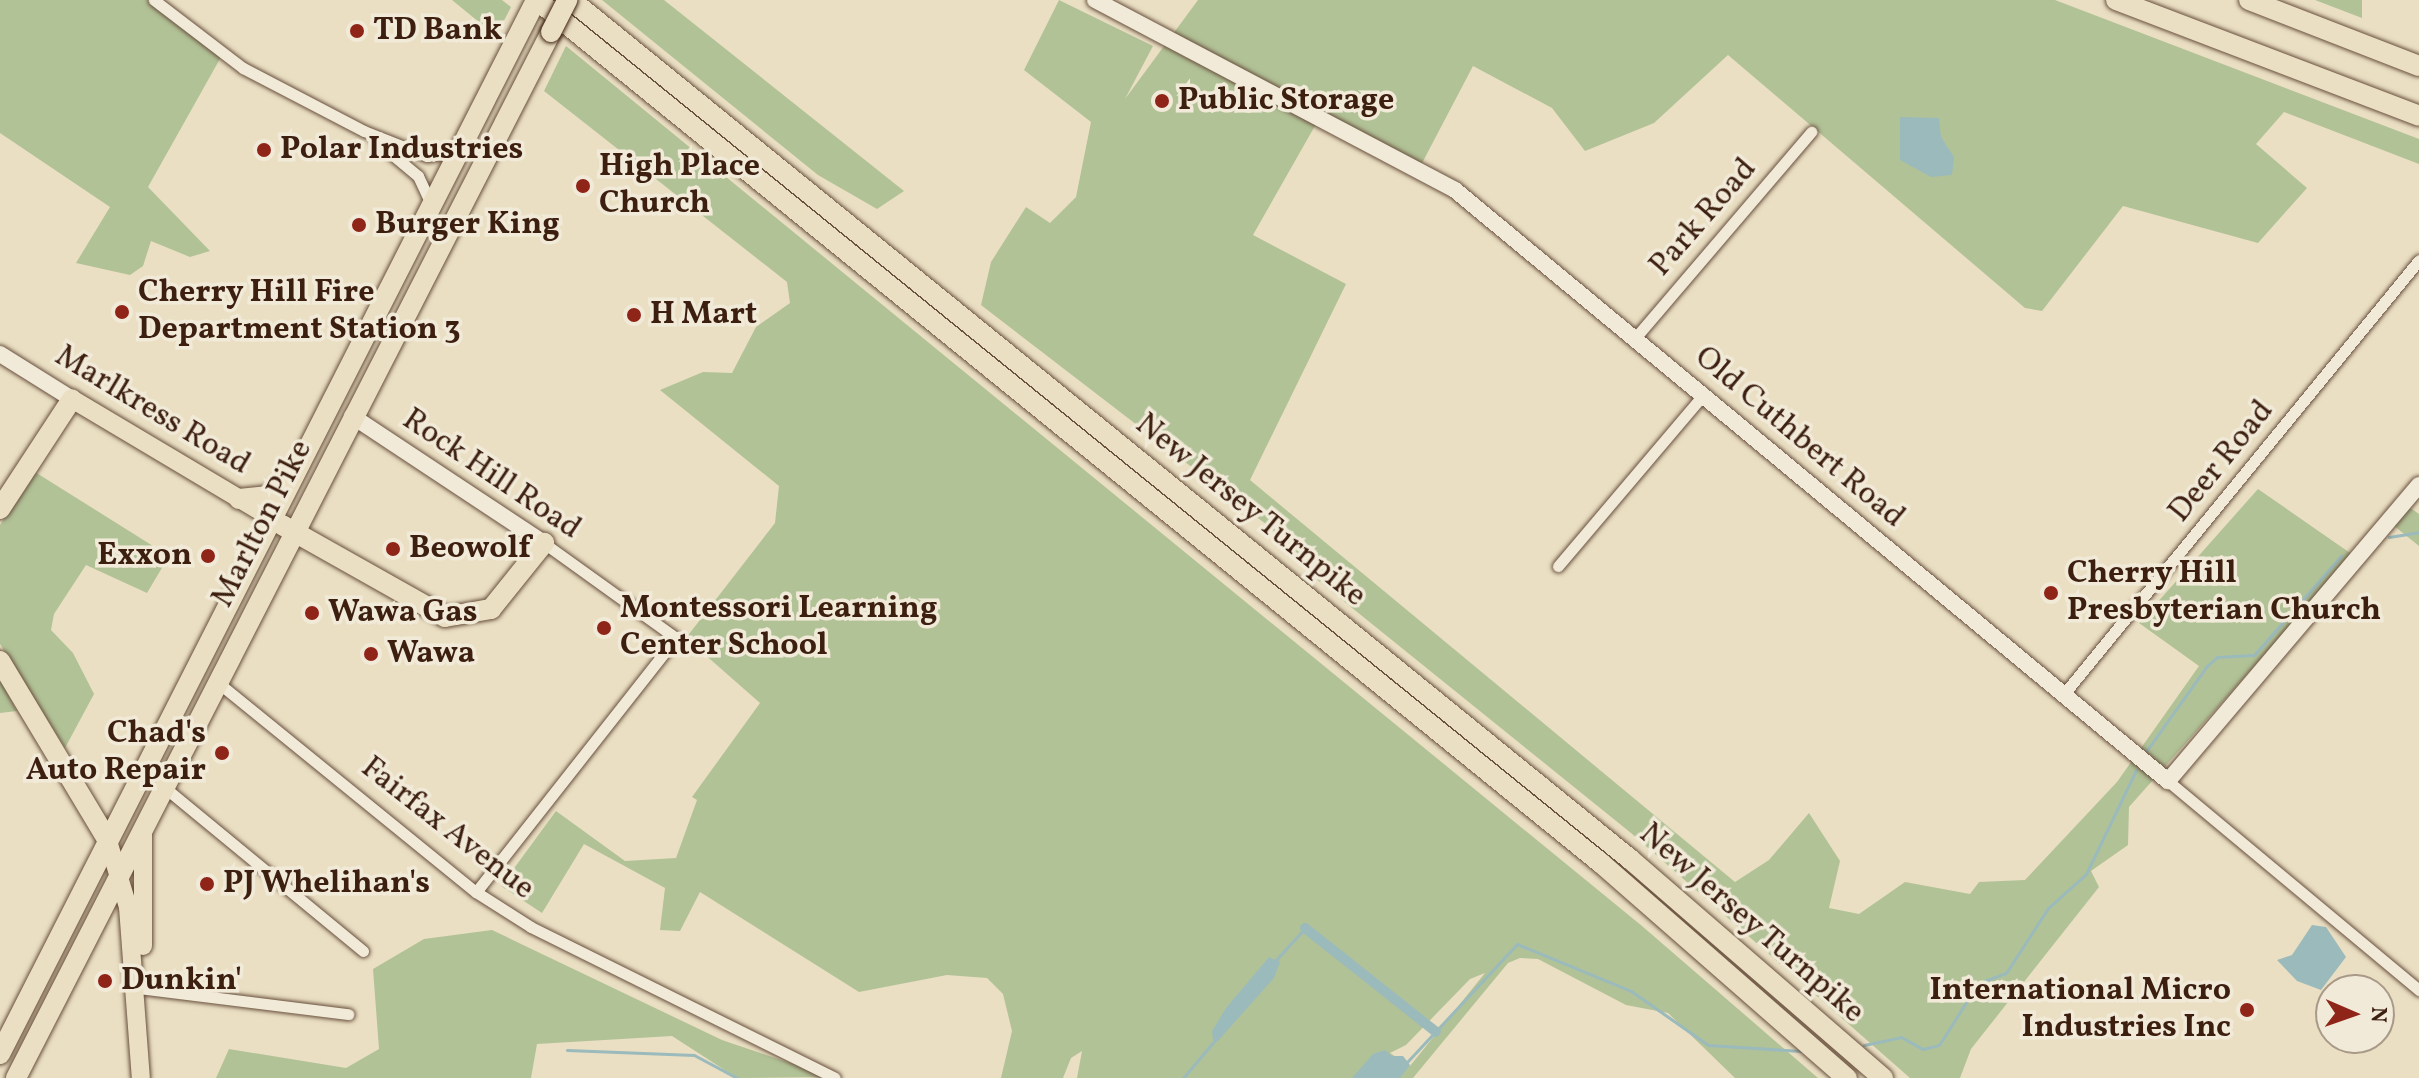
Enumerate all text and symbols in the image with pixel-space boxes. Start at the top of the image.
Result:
place label: TD Bank [373,12,502,50]
marker: TD Bank [348,22,366,40]
place label: Public Storage [1178,82,1394,120]
marker: Public Storage [1153,92,1171,110]
place label: Polar Industries [280,131,523,169]
marker: Polar Industries [255,141,273,159]
place label: High Place Church [599,149,760,224]
street label: Park Road [1642,151,1766,285]
marker: High Place Church [574,177,592,195]
place label: Burger King [375,206,560,244]
marker: Burger King [350,216,368,234]
place label: Cherry Hill Fire Department Station 3 [138,275,461,350]
place label: H Mart [650,296,757,334]
marker: Cherry Hill Fire Department Station 3 [113,303,131,321]
marker: H Mart [625,306,643,324]
street label: Marlkress Road [47,338,257,484]
street label: Old Cuthbert Road [1686,339,1912,537]
street label: Deer Road [2161,393,2283,531]
street label: Rock Hill Road [394,401,588,549]
street label: New Jersey Turnpike [1126,405,1374,617]
street label: Marlton Pike [204,434,322,614]
place label: Beowolf [409,530,531,568]
place label: Exxon [97,537,192,575]
marker: Beowolf [384,540,402,558]
marker: Exxon [199,547,217,565]
place label: Cherry Hill Presbyterian Church [2067,556,2381,631]
marker: Cherry Hill Presbyterian Church [2042,584,2060,602]
place label: Montessori Learning Center School [620,591,937,666]
place label: Wawa Gas [328,594,478,632]
marker: Wawa Gas [303,604,321,622]
marker: Montessori Learning Center School [595,619,613,637]
place label: Wawa [387,635,475,673]
marker: Wawa [362,645,380,663]
place label: Chad's Auto Repair [26,716,206,791]
marker: Chad's Auto Repair [213,744,231,762]
street label: Fairfax Avenue [353,749,541,909]
street label: New Jersey Turnpike [1629,815,1873,1033]
place label: PJ Whelihan's [223,865,431,903]
marker: PJ Whelihan's [198,875,216,893]
place label: Dunkin' [121,962,242,1000]
marker: Dunkin' [96,972,114,990]
place label: International Micro Industries Inc [1929,973,2231,1048]
north arrow [2315,974,2395,1054]
marker: International Micro Industries Inc [2238,1001,2256,1019]
text: N [2362,1006,2393,1023]

